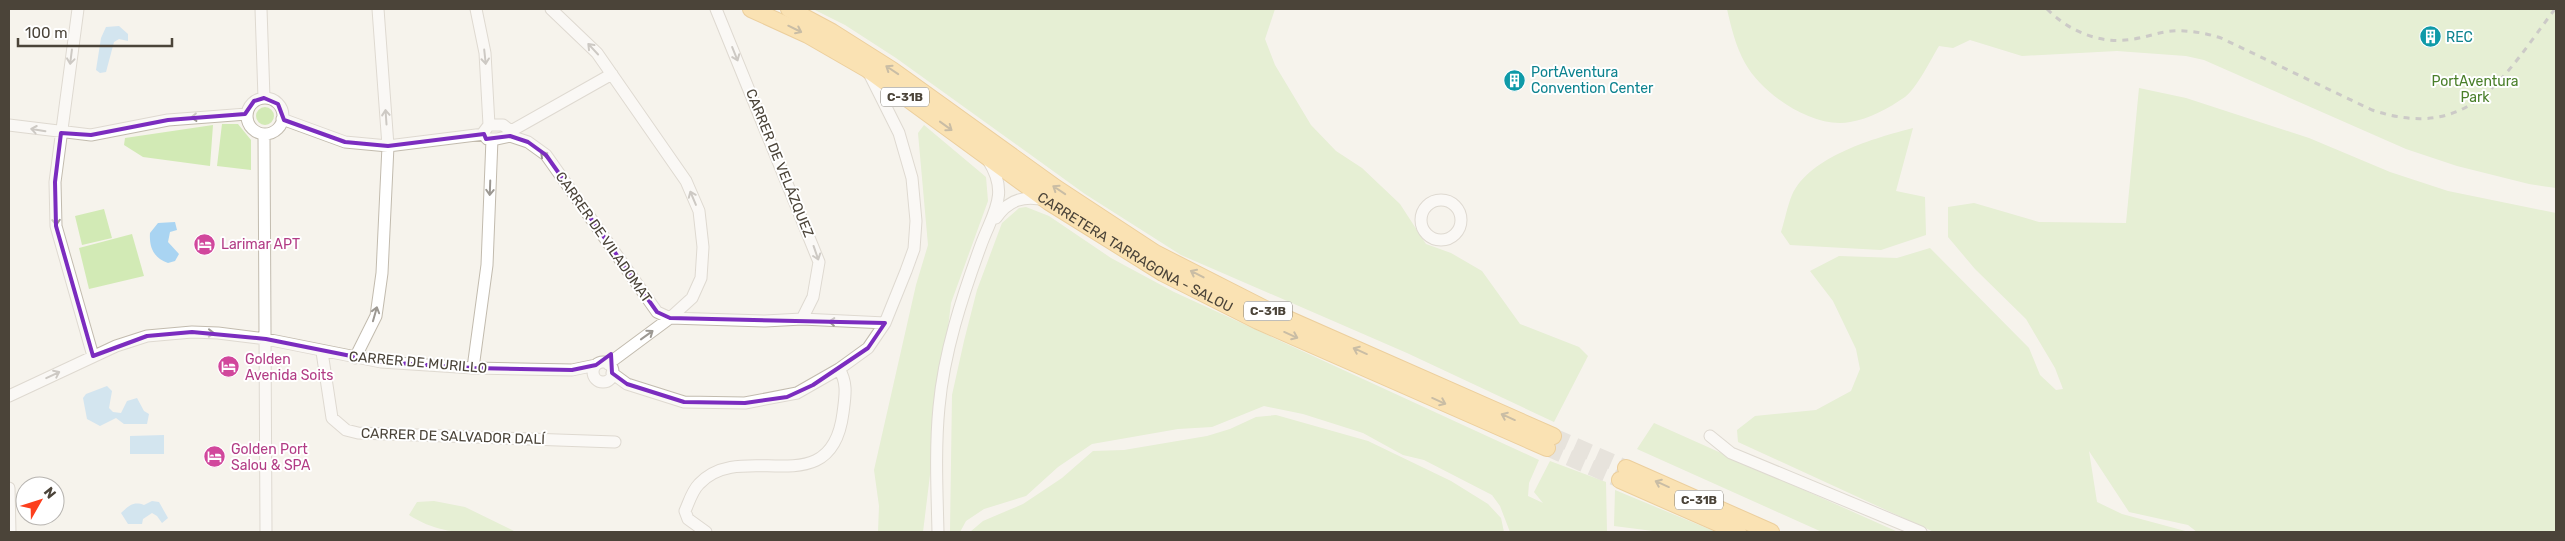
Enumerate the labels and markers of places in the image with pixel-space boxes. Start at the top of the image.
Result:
building icon: REC [2418,25,2442,49]
place label: REC [2446,29,2473,46]
place label: PortAventura Convention Center [1531,64,1654,97]
building icon: PortAventura Convention Center [1503,68,1527,92]
hotel icon: Larimar APT [193,232,217,256]
place label: Larimar APT [221,236,300,253]
place label: Golden Avenida Soits [245,351,333,384]
hotel icon: Golden Avenida Soits [217,355,241,379]
place label: Golden Port Salou & SPA [231,441,311,474]
hotel icon: Golden Port Salou & SPA [203,445,227,469]

